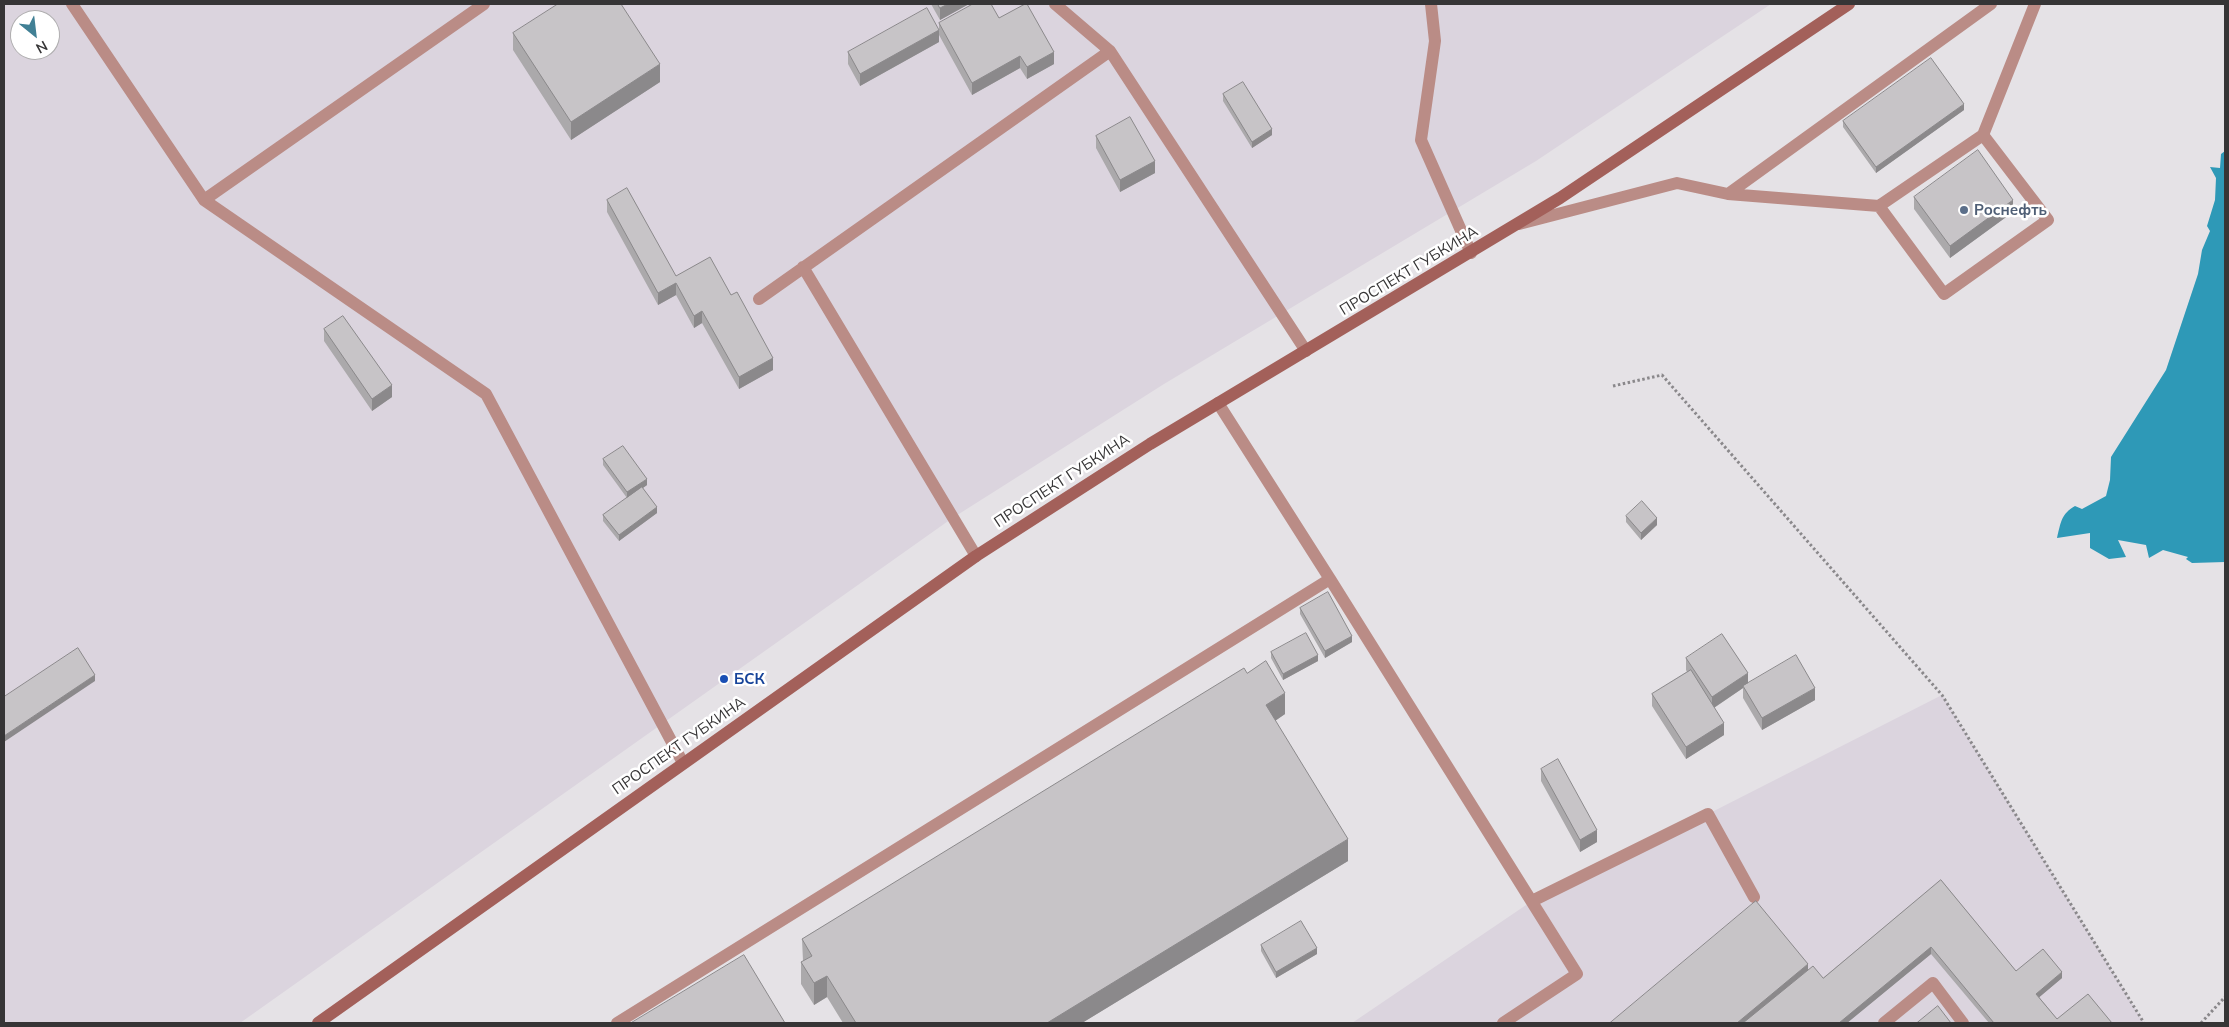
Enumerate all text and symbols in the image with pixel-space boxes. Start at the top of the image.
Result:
north arrow [10,10,60,60]
text: N [33,37,51,58]
place label: Роснефть [1974,201,2047,219]
marker: Роснефть [1958,204,1970,216]
street label: ПРОСПЕКТ ГУБКИНА [1337,223,1481,319]
street label: ПРОСПЕКТ ГУБКИНА [991,430,1133,532]
place label: БСК [734,670,765,688]
marker: БСК [718,673,730,685]
street label: ПРОСПЕКТ ГУБКИНА [609,693,749,799]

